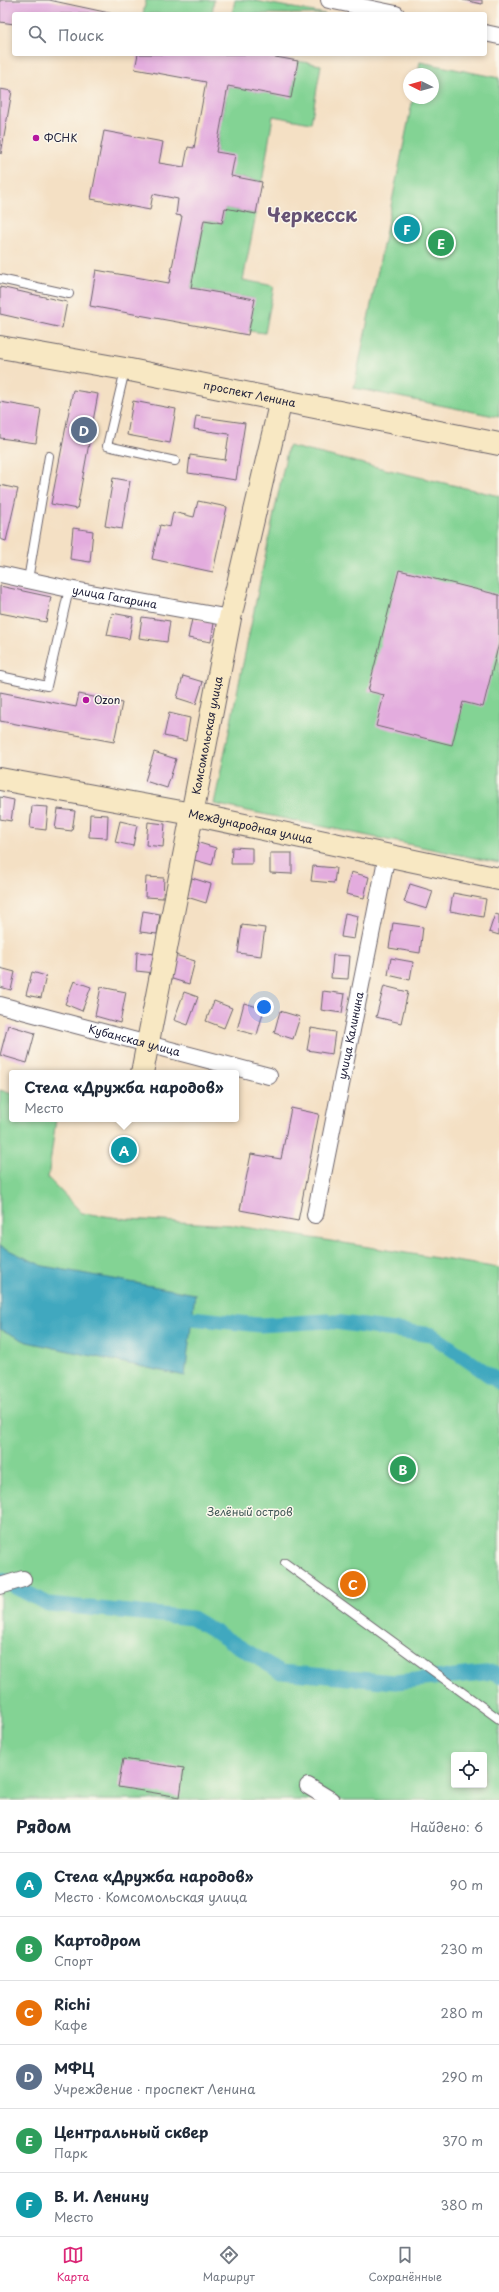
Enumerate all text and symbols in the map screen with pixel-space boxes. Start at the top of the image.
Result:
search box [12,12,487,56]
icon: search [26,23,48,45]
text: Поиск [58,23,104,46]
north arrow [403,68,439,104]
place label: ФСНК [44,129,77,146]
marker: ФСНК [31,133,41,143]
district label: Черкесск [267,200,358,228]
pin: F [394,214,420,244]
pin: E [428,228,454,258]
street label: проспект Ленина [202,376,297,411]
pin: D [71,415,97,445]
street label: улица Гагарина [71,581,159,613]
street label: Комсомольская улица [187,675,227,796]
place label: Ozon [94,691,120,708]
marker: Ozon [81,695,91,705]
street label: Международная улица [187,804,314,847]
street label: улица Калинина [333,990,367,1081]
your location [254,997,274,1017]
street label: Кубанская улица [87,1020,182,1060]
popup [9,1070,239,1122]
text: Стела «Дружба народов» [24,1075,224,1098]
text: Место [24,1098,64,1117]
pin: A [111,1135,137,1165]
pin: B [390,1454,416,1484]
park label: Зелёный остров [207,1503,293,1520]
pin: C [340,1569,366,1599]
map controls [451,1752,487,1788]
button: locate [451,1752,487,1788]
text: Рядом [16,1813,71,1839]
text: Найдено: 6 [410,1817,483,1836]
text: Стела «Дружба народов» [54,1864,254,1887]
text: A [24,1875,34,1894]
text: 90 m [450,1875,483,1894]
text: Место · Комсомольская улица [54,1887,247,1906]
text: Картодром [54,1928,141,1951]
text: B [25,1939,33,1958]
text: 230 m [441,1939,483,1958]
text: Спорт [54,1951,93,1970]
text: Richi [54,1992,90,2015]
text: C [24,2003,34,2022]
text: 280 m [441,2003,483,2022]
text: Кафе [54,2015,87,2034]
text: МФЦ [54,2056,94,2079]
text: D [24,2067,34,2086]
text: 290 m [442,2067,483,2086]
text: Учреждение · проспект Ленина [54,2079,255,2098]
text: Центральный сквер [54,2120,208,2143]
text: E [25,2131,33,2150]
text: 370 m [442,2131,483,2150]
text: Парк [54,2143,88,2162]
text: В. И. Ленину [54,2184,149,2207]
text: F [25,2195,33,2214]
text: 380 m [440,2195,483,2214]
text: Место [54,2207,94,2226]
tab: Карта [57,2244,89,2285]
tab: Маршрут [203,2244,255,2285]
tab: Сохранённые [369,2244,442,2285]

